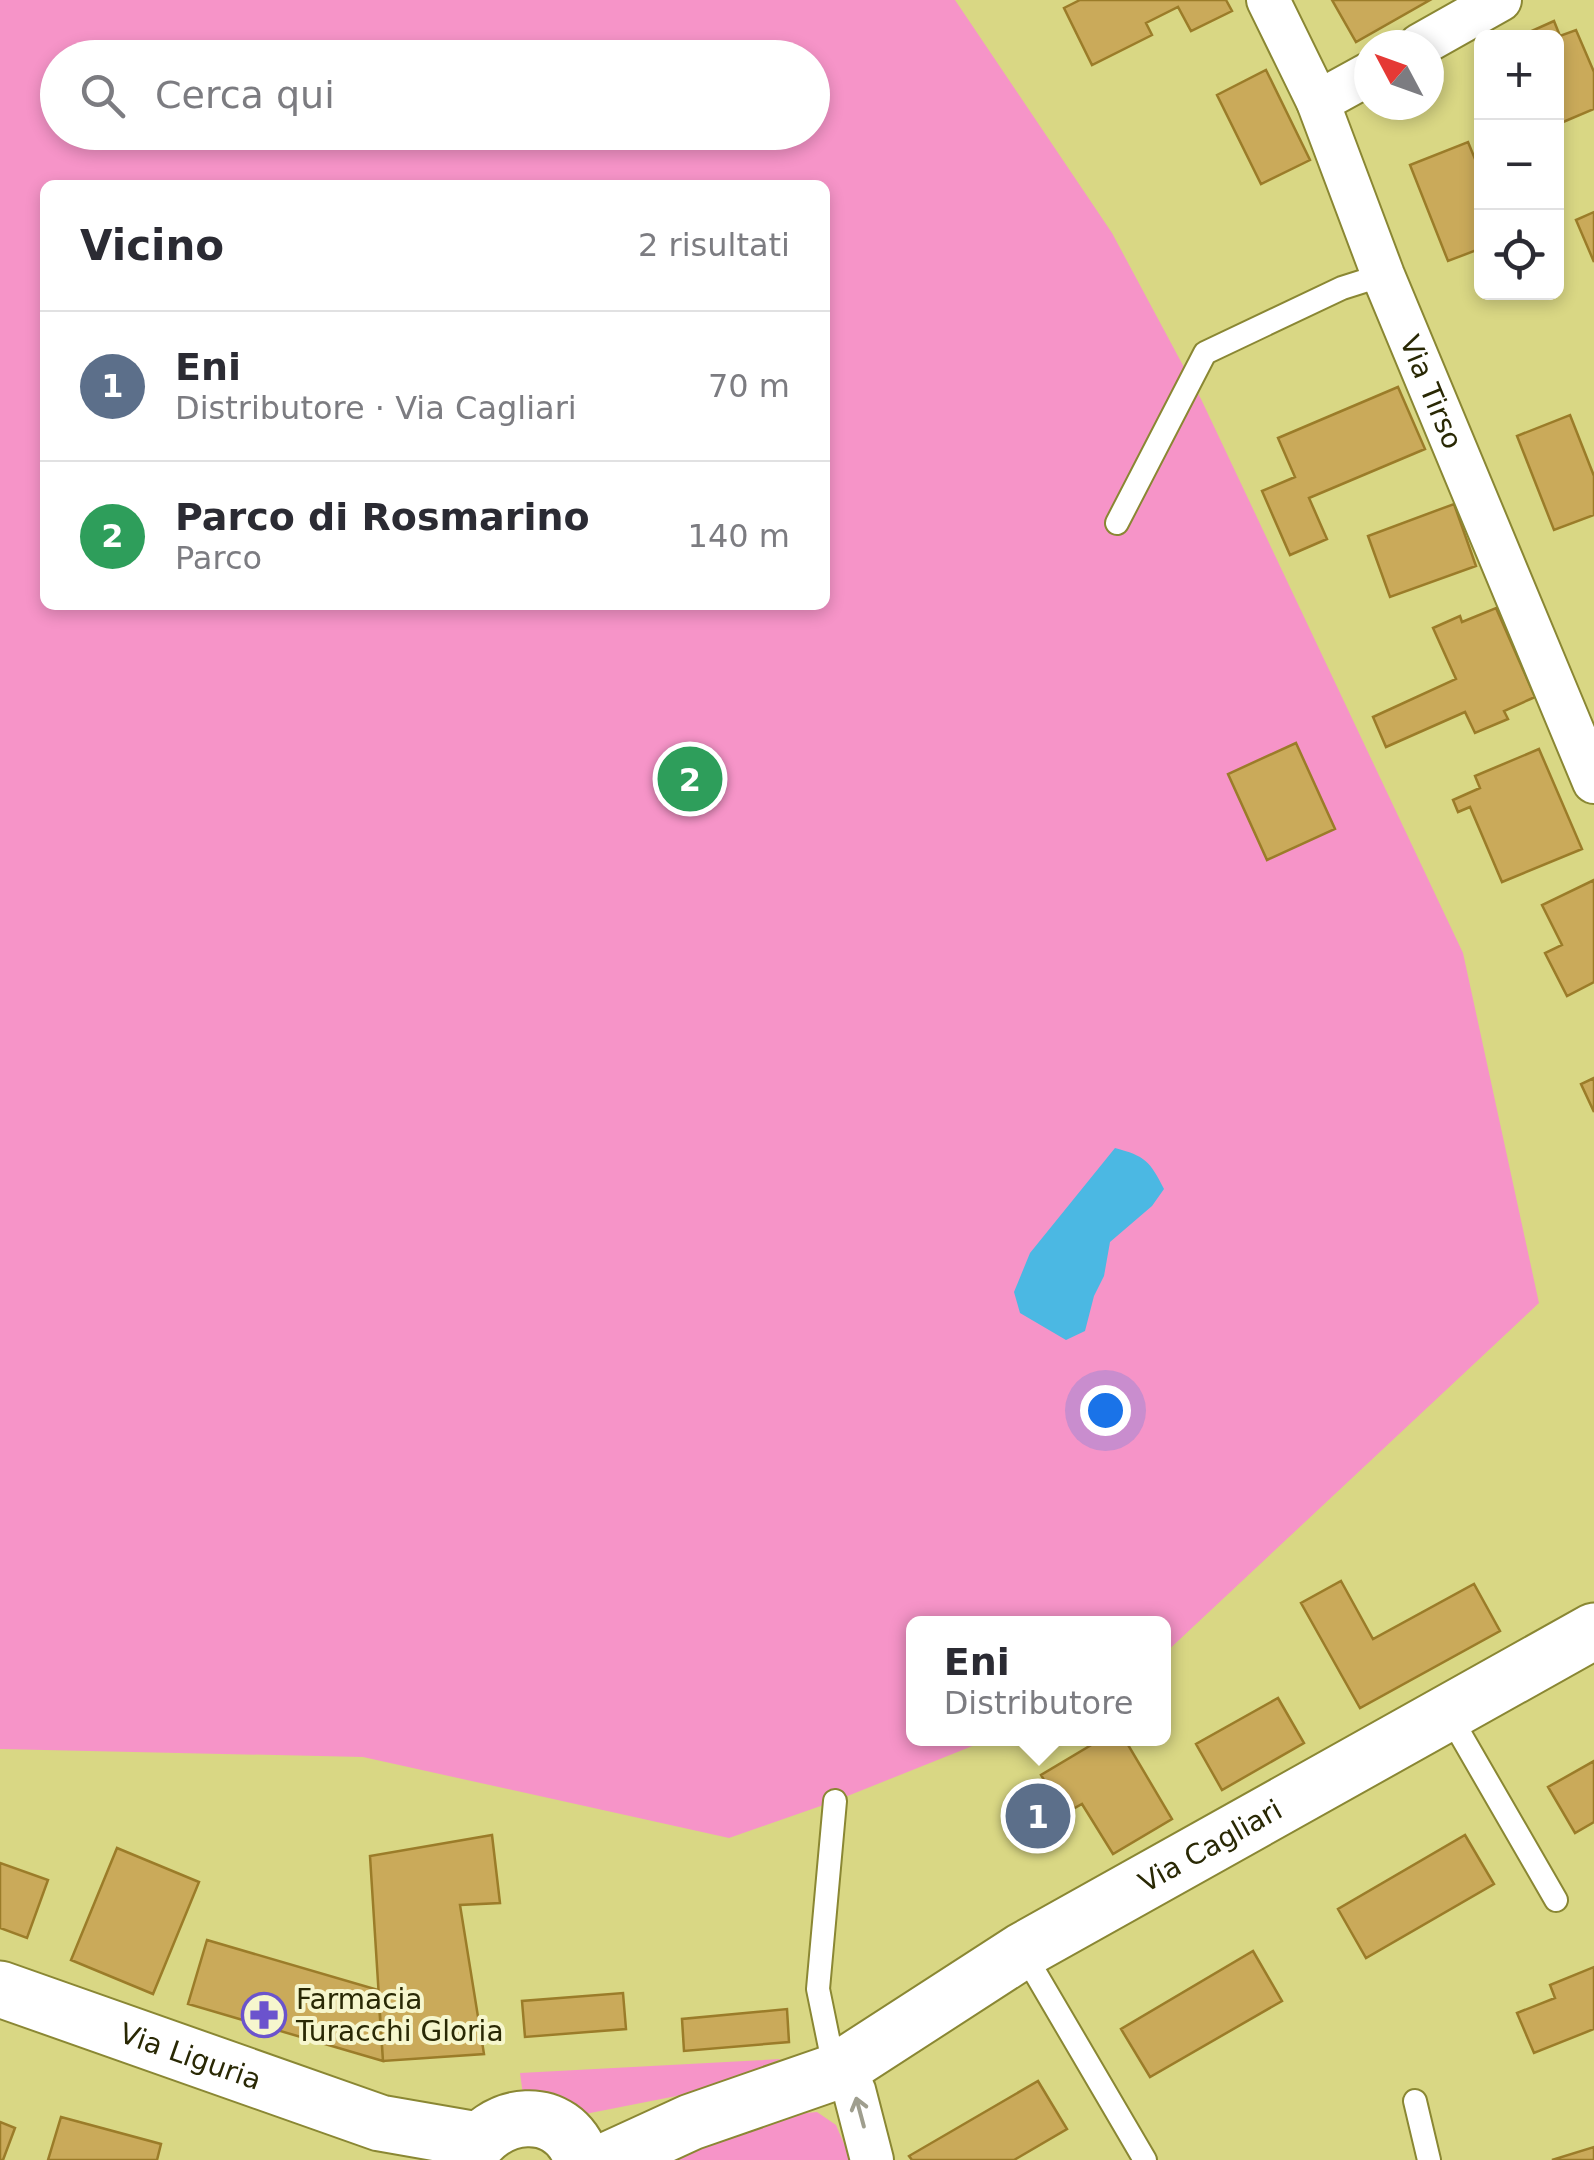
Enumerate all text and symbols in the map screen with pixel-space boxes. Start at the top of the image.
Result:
north arrow [1354,30,1444,120]
map controls [1474,30,1564,300]
button: + [1474,30,1564,120]
search box [40,40,830,150]
icon: search [75,68,130,123]
text: Cerca qui [155,73,335,117]
button: − [1474,120,1564,210]
button: locate [1474,210,1564,300]
text: Vicino [80,221,224,270]
text: 2 risultati [638,226,790,264]
street label: Via Tirso [1393,330,1470,453]
text: Eni [175,345,241,389]
text: 1 [101,367,124,405]
text: 70 m [708,367,790,405]
text: Distributore · Via Cagliari [175,389,577,427]
text: Parco di Rosmarino [175,495,590,539]
text: 2 [101,517,124,555]
text: 140 m [688,517,790,555]
text: Parco [175,539,262,577]
pin: 2 [658,742,722,816]
your location [1080,1385,1131,1436]
popup [906,1616,1171,1746]
text: Eni [944,1640,1010,1684]
text: Distributore [944,1684,1133,1722]
pin: 1 [1006,1778,1070,1854]
street label: Via Cagliari [1133,1793,1288,1899]
place label: Farmacia Turacchi Gloria [295,1983,504,2048]
pharmacy icon: Farmacia Turacchi Gloria [241,1992,287,2038]
street label: Via Liguria [115,2016,266,2096]
one-way arrow [849,2097,868,2128]

